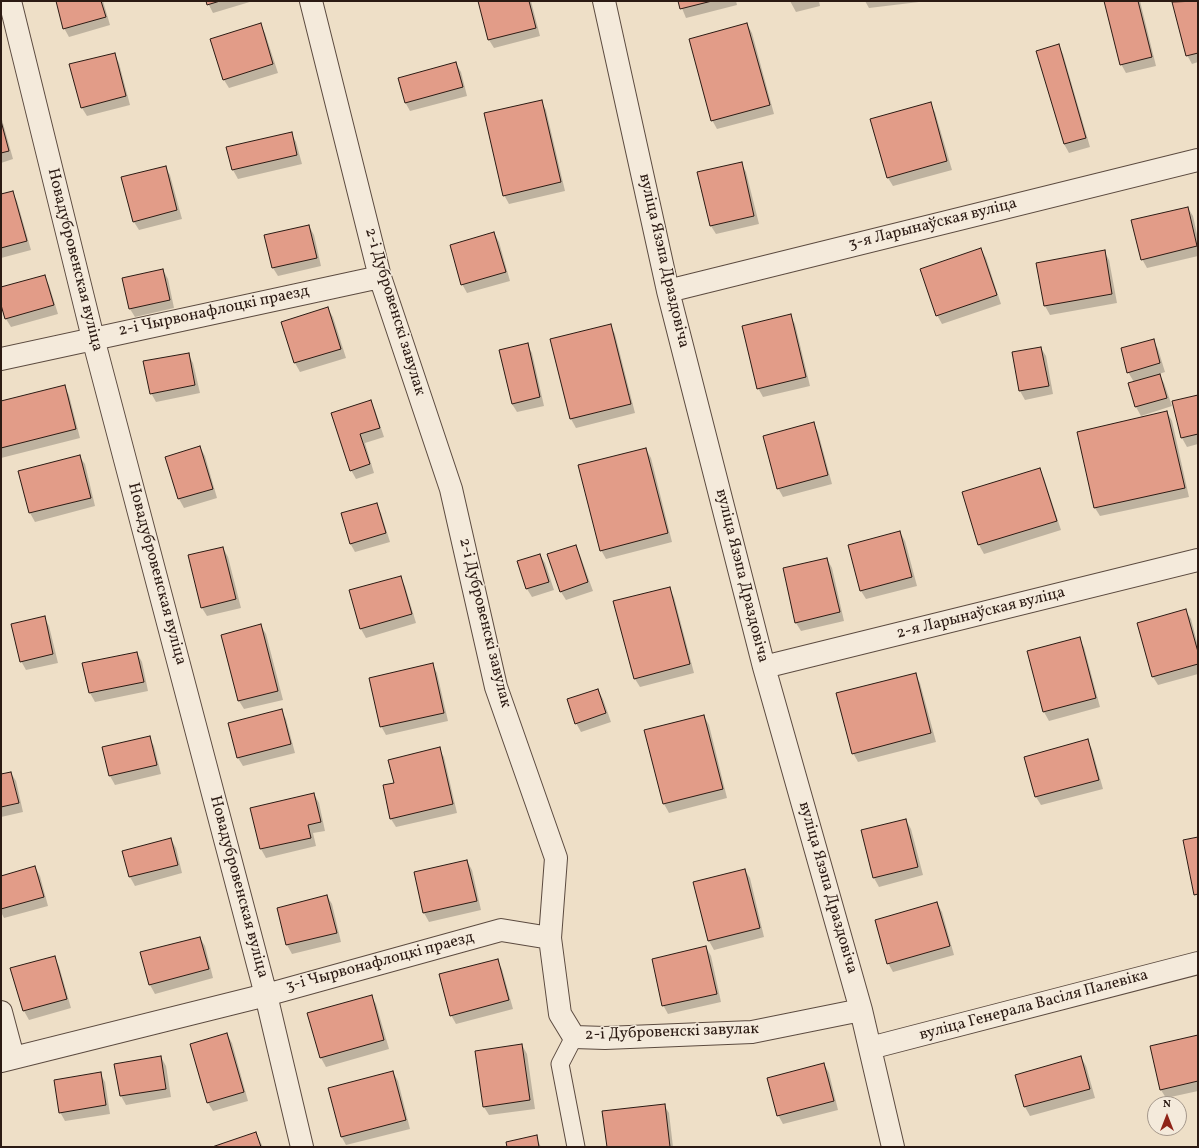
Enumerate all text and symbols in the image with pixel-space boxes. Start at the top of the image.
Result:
street label: Новадубровенская вуліца [42,166,106,354]
street label: вуліца Язэпа Драздовіча [634,172,692,350]
street label: 3-я Ларынаўская вуліца [847,195,1019,255]
street label: 2-і Дубровенскі завулак [359,226,429,398]
street label: 2-і Чырвонафлоцкі праезд [117,282,311,342]
street label: Новадубровенская вуліца [122,481,190,667]
street label: вуліца Язэпа Драздовіча [710,487,772,665]
street label: 2-і Дубровенскі завулак [454,536,514,710]
street label: 2-я Ларынаўская вуліца [895,584,1067,644]
street label: Новадубровенская вуліца [204,794,272,980]
street label: вуліца Язэпа Драздовіча [793,800,861,976]
street label: 3-і Чырвонафлоцкі праезд [284,929,476,997]
street label: вуліца Генерала Васіля Палевіка [918,966,1150,1046]
street label: 2-і Дубровенскі завулак [585,1020,759,1046]
north arrow [1147,1096,1187,1136]
text: N [1163,1097,1171,1112]

